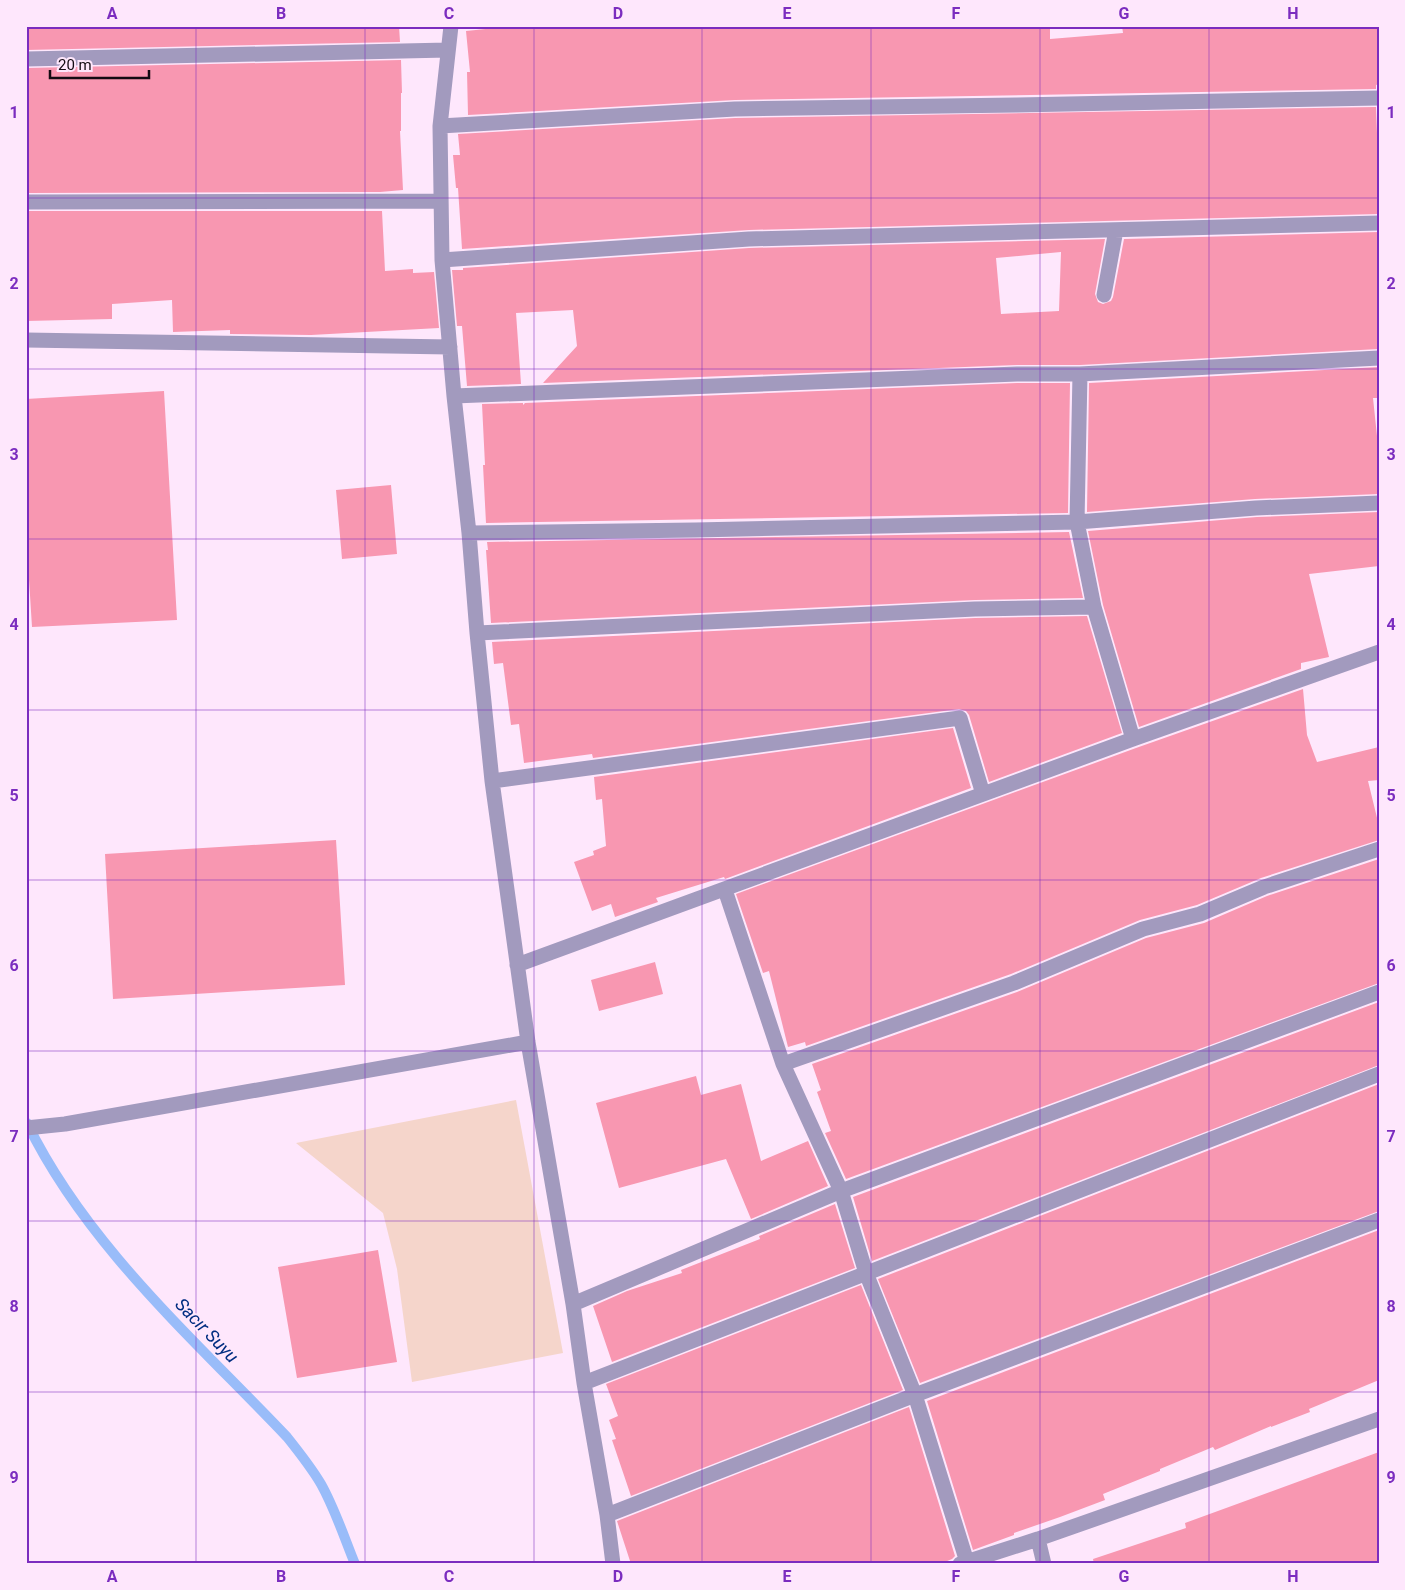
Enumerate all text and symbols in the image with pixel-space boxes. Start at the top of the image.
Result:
text: A [107,4,118,23]
text: B [276,4,286,23]
text: C [444,4,454,23]
text: D [613,4,623,23]
text: E [783,4,792,23]
text: F [952,4,961,23]
text: G [1119,4,1130,23]
text: H [1287,4,1299,23]
scale bar [50,48,149,80]
text: 20 m [58,56,92,74]
text: 1 [9,103,19,122]
text: 1 [1386,103,1396,122]
text: 2 [9,274,19,293]
text: 2 [1386,274,1396,293]
text: 3 [9,445,19,464]
text: 3 [1386,445,1396,464]
text: 4 [9,615,19,634]
text: 4 [1386,615,1396,634]
text: 5 [9,786,19,805]
text: 5 [1386,786,1396,805]
text: 6 [9,956,19,975]
text: 6 [1386,956,1396,975]
text: 7 [9,1127,19,1146]
text: 7 [1386,1127,1396,1146]
water label: Sacır Suyu [171,1293,243,1367]
text: 8 [9,1297,19,1316]
text: 8 [1386,1297,1396,1316]
text: 9 [9,1468,19,1487]
text: 9 [1386,1468,1396,1487]
text: A [107,1567,118,1586]
text: B [276,1567,286,1586]
text: C [444,1567,454,1586]
text: D [613,1567,623,1586]
text: E [783,1567,792,1586]
text: F [952,1567,961,1586]
text: G [1119,1567,1130,1586]
text: H [1287,1567,1299,1586]

